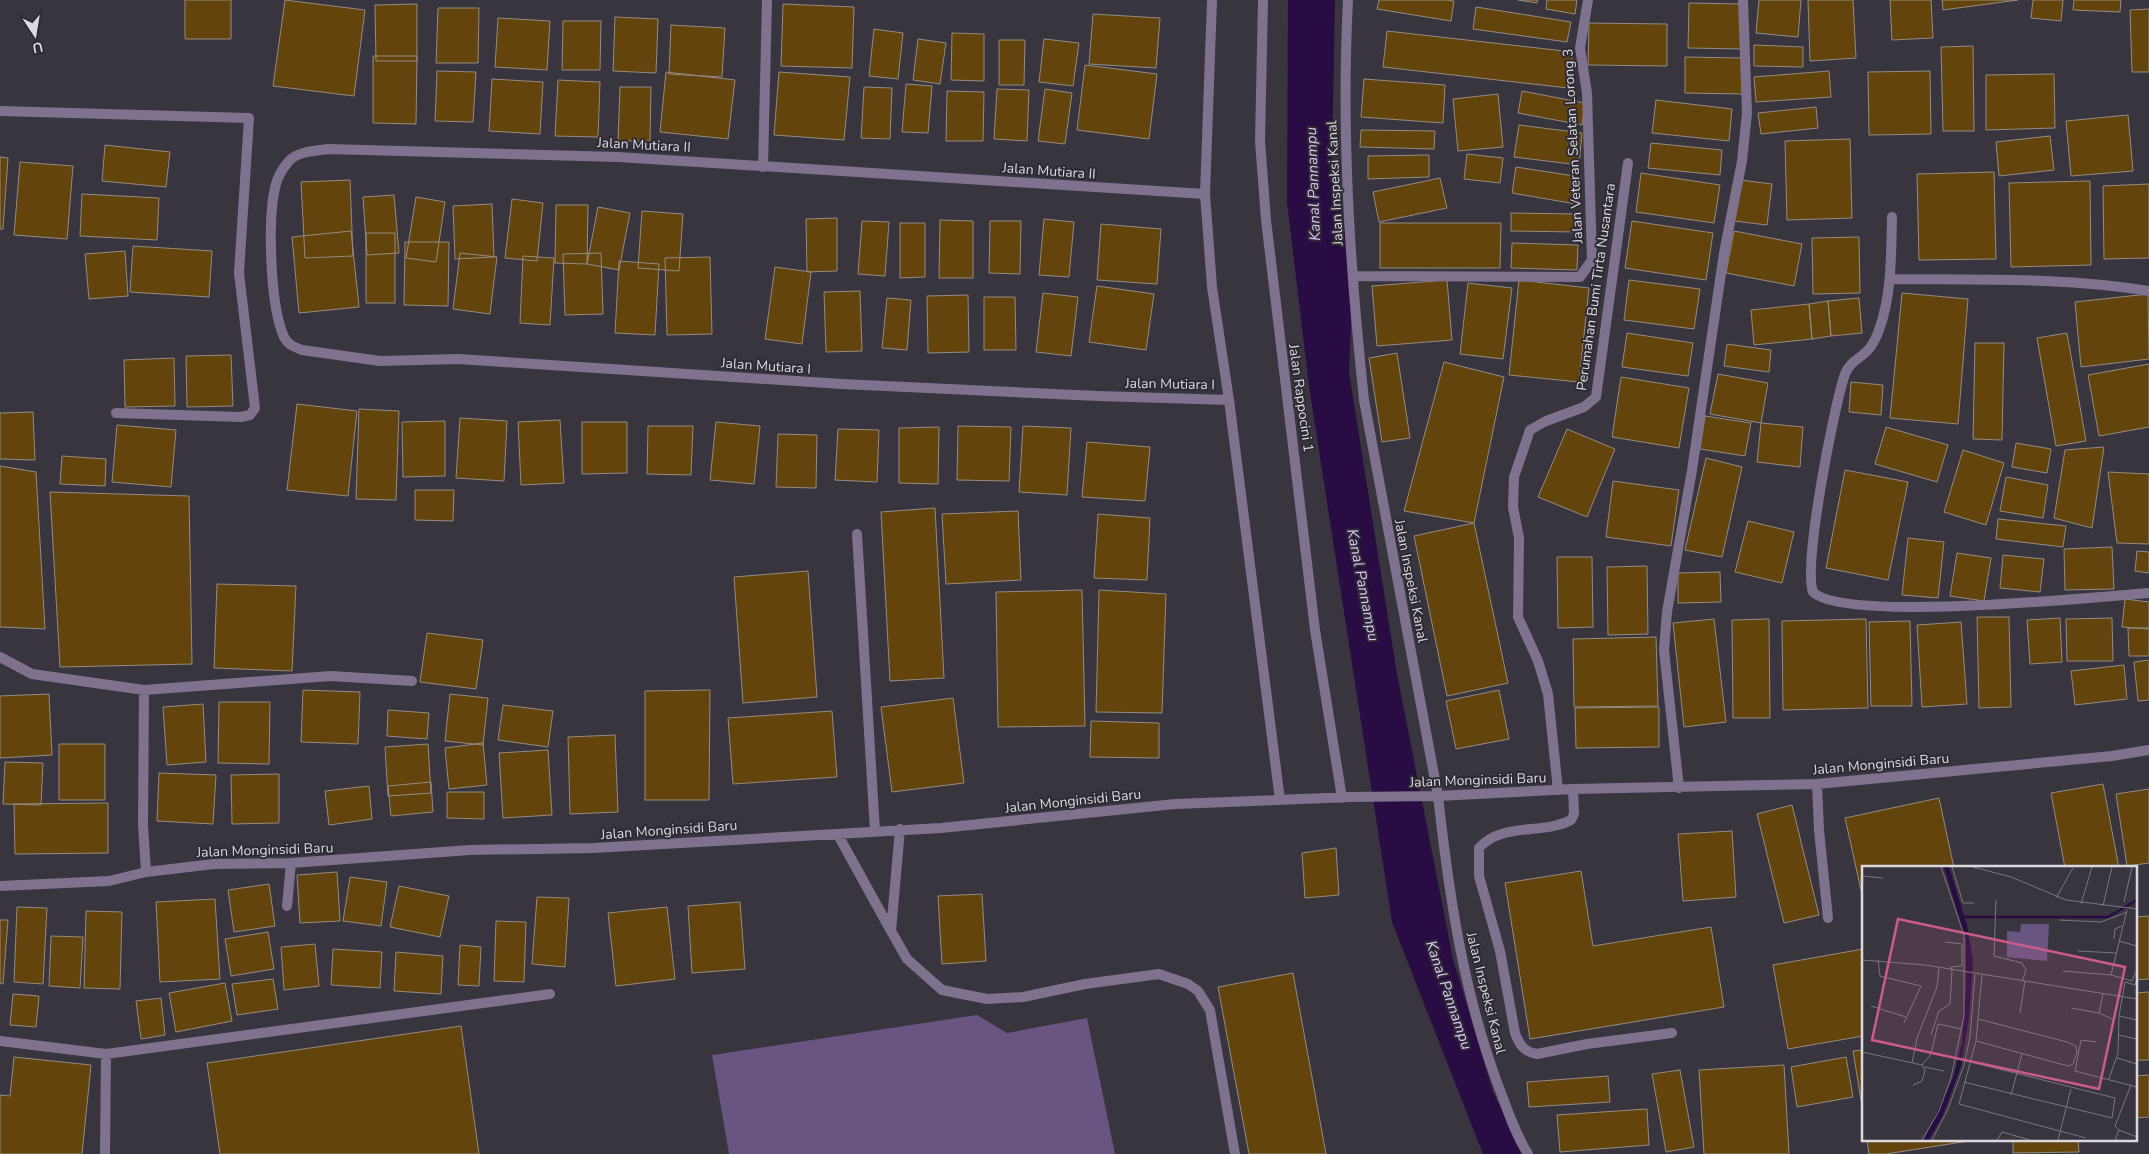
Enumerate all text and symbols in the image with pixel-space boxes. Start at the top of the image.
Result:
north arrow [10,10,60,60]
text: U [31,37,45,58]
street label: Jalan Veteran Selatan Lorong 3 [1558,48,1588,245]
street label: Jalan Inspeksi Kanal [1322,119,1348,247]
water label: Kanal Pannampu [1301,127,1325,241]
street label: Jalan Mutiara II [596,133,691,157]
street label: Jalan Mutiara II [1001,158,1096,184]
street label: Perumahan Bumi Tirta Nusantara [1572,182,1620,392]
street label: Jalan Rappocini 1 [1284,342,1318,453]
street label: Jalan Mutiara I [719,353,812,379]
street label: Jalan Mutiara I [1124,374,1215,394]
street label: Jalan Inspeksi Kanal [1390,517,1432,645]
water label: Kanal Pannampu [1342,527,1384,643]
street label: Jalan Monginsidi Baru [1811,749,1950,780]
street label: Jalan Monginsidi Baru [1408,768,1547,792]
street label: Jalan Monginsidi Baru [1003,784,1142,818]
street label: Jalan Monginsidi Baru [599,816,738,844]
street label: Jalan Monginsidi Baru [195,838,334,862]
inset map [1862,866,2136,1142]
street label: Jalan Inspeksi Kanal [1461,929,1511,1057]
water label: Kanal Pannampu [1421,938,1477,1052]

